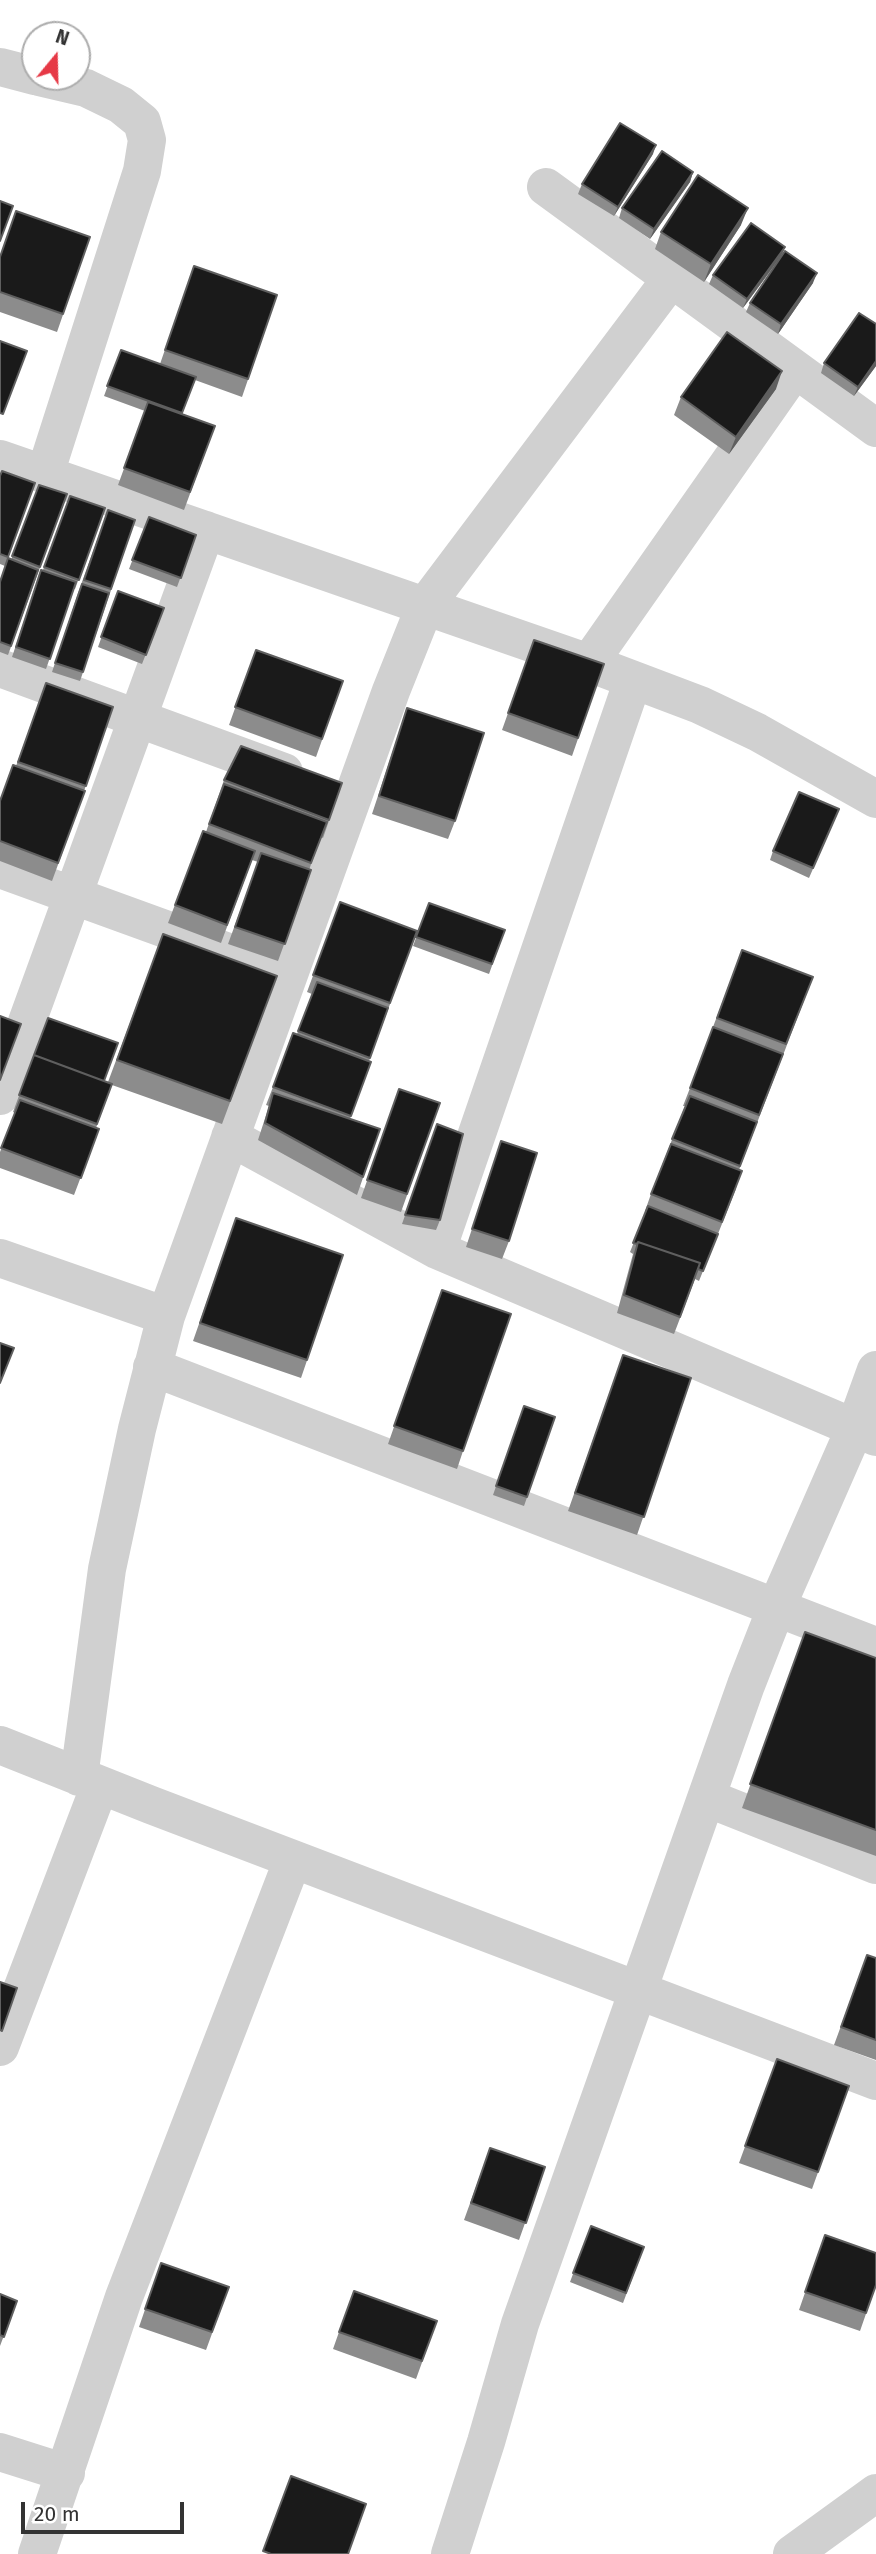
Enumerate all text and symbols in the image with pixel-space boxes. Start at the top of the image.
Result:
north arrow [21,21,91,91]
text: N [53,25,72,50]
scale bar [24,2488,187,2532]
text: 20 m [34,2501,80,2527]

